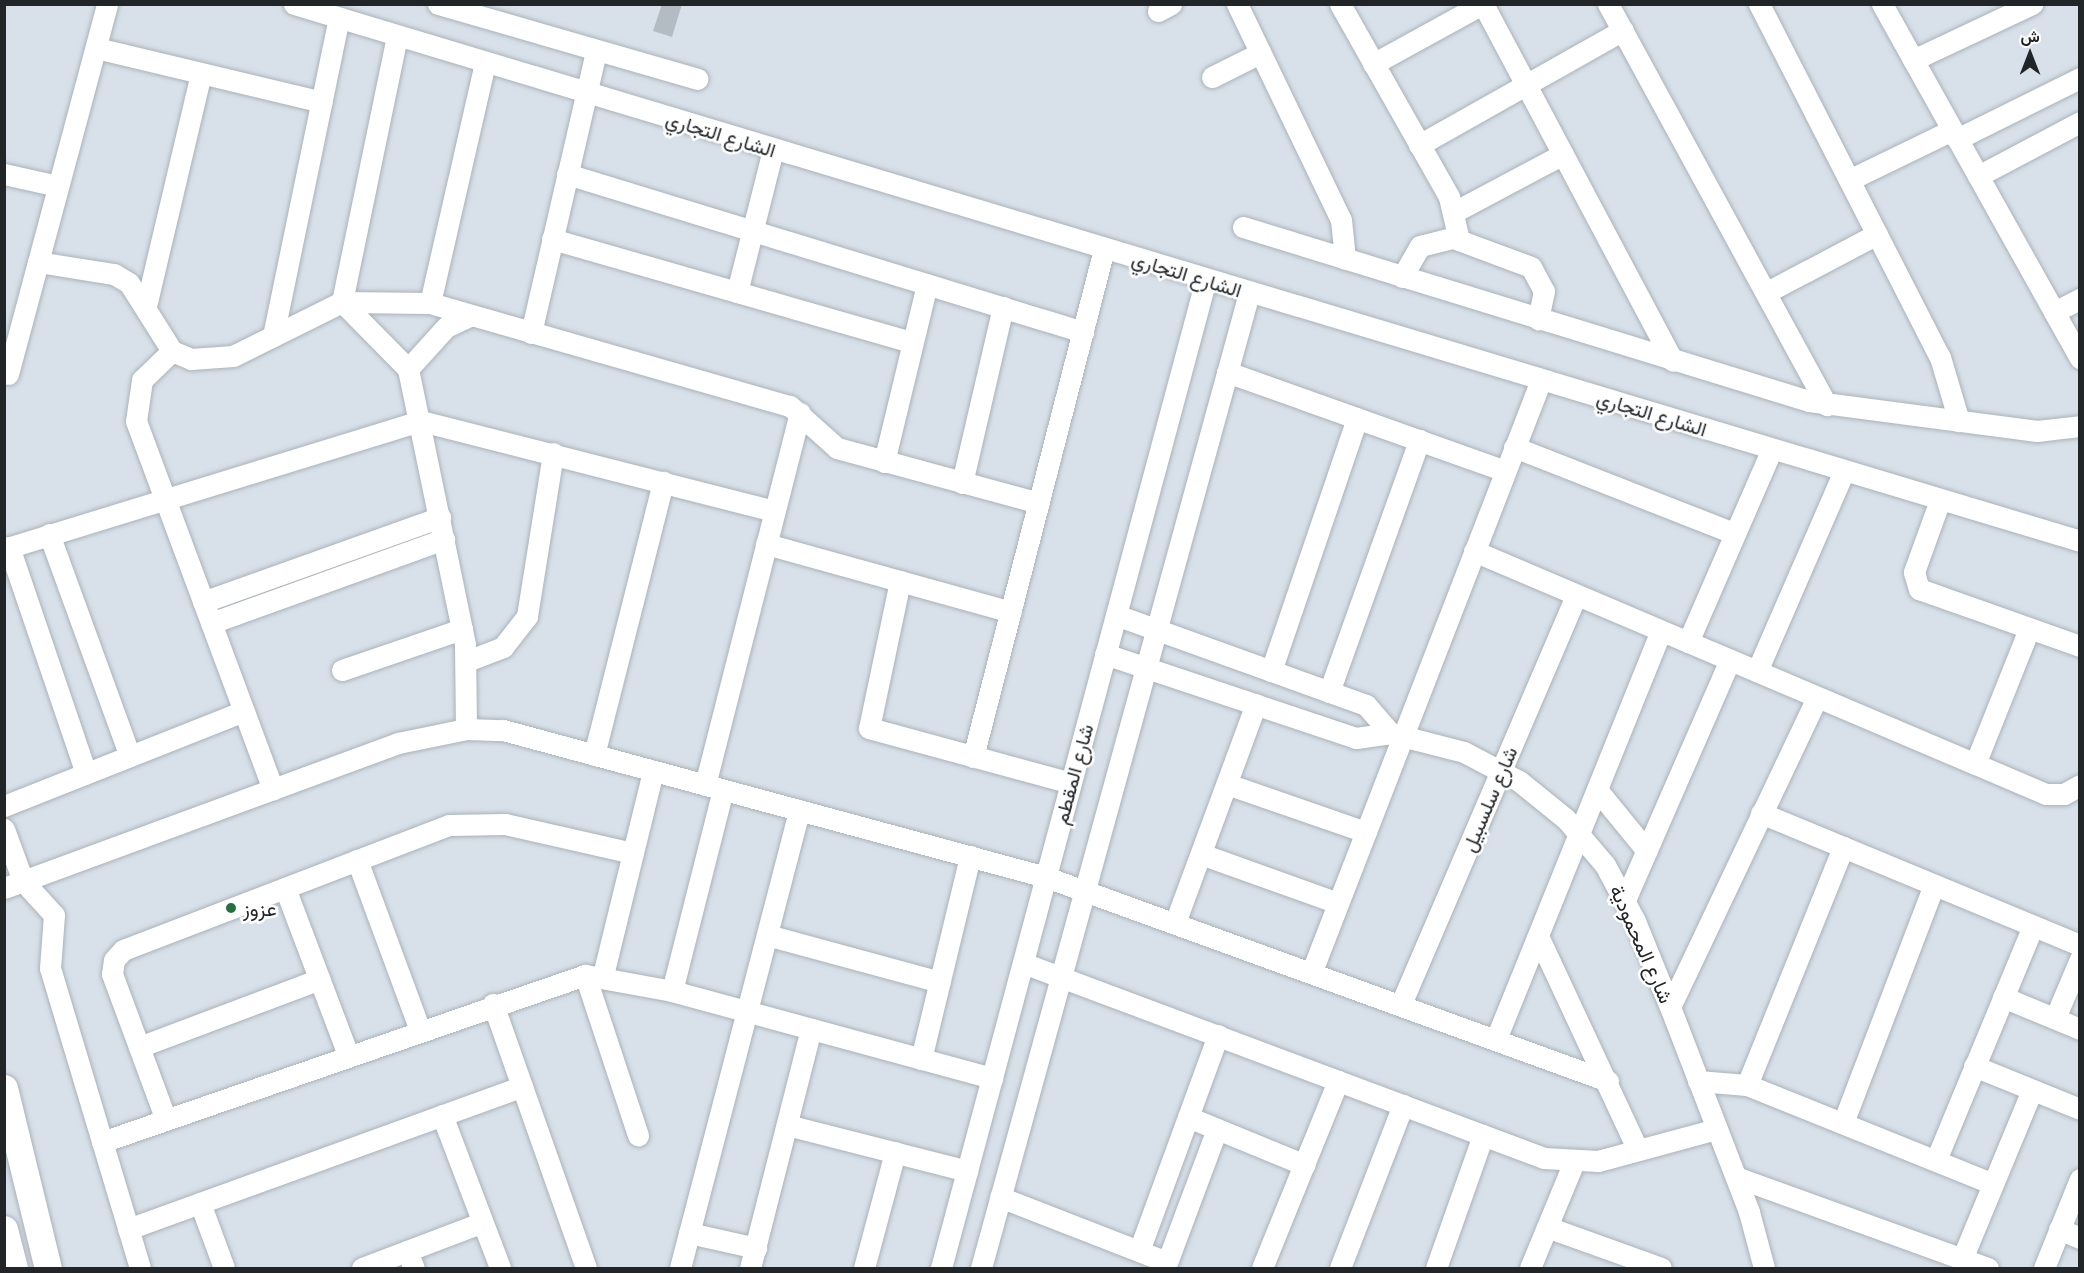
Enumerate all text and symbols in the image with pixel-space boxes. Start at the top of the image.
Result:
north arrow [2000,24,2060,84]
text: ش [2020,25,2040,47]
street label: الشارع التجاري [663,106,779,162]
street label: الشارع التجاري [1129,246,1245,302]
street label: الشارع التجاري [1594,385,1710,441]
street label: شارع المقطم [1048,721,1098,827]
street label: شارع سلسبيل [1456,743,1522,855]
street label: شارع المحمودية [1605,881,1679,1007]
place label: عزوز [243,896,277,920]
marker: عزوز [224,901,238,915]

